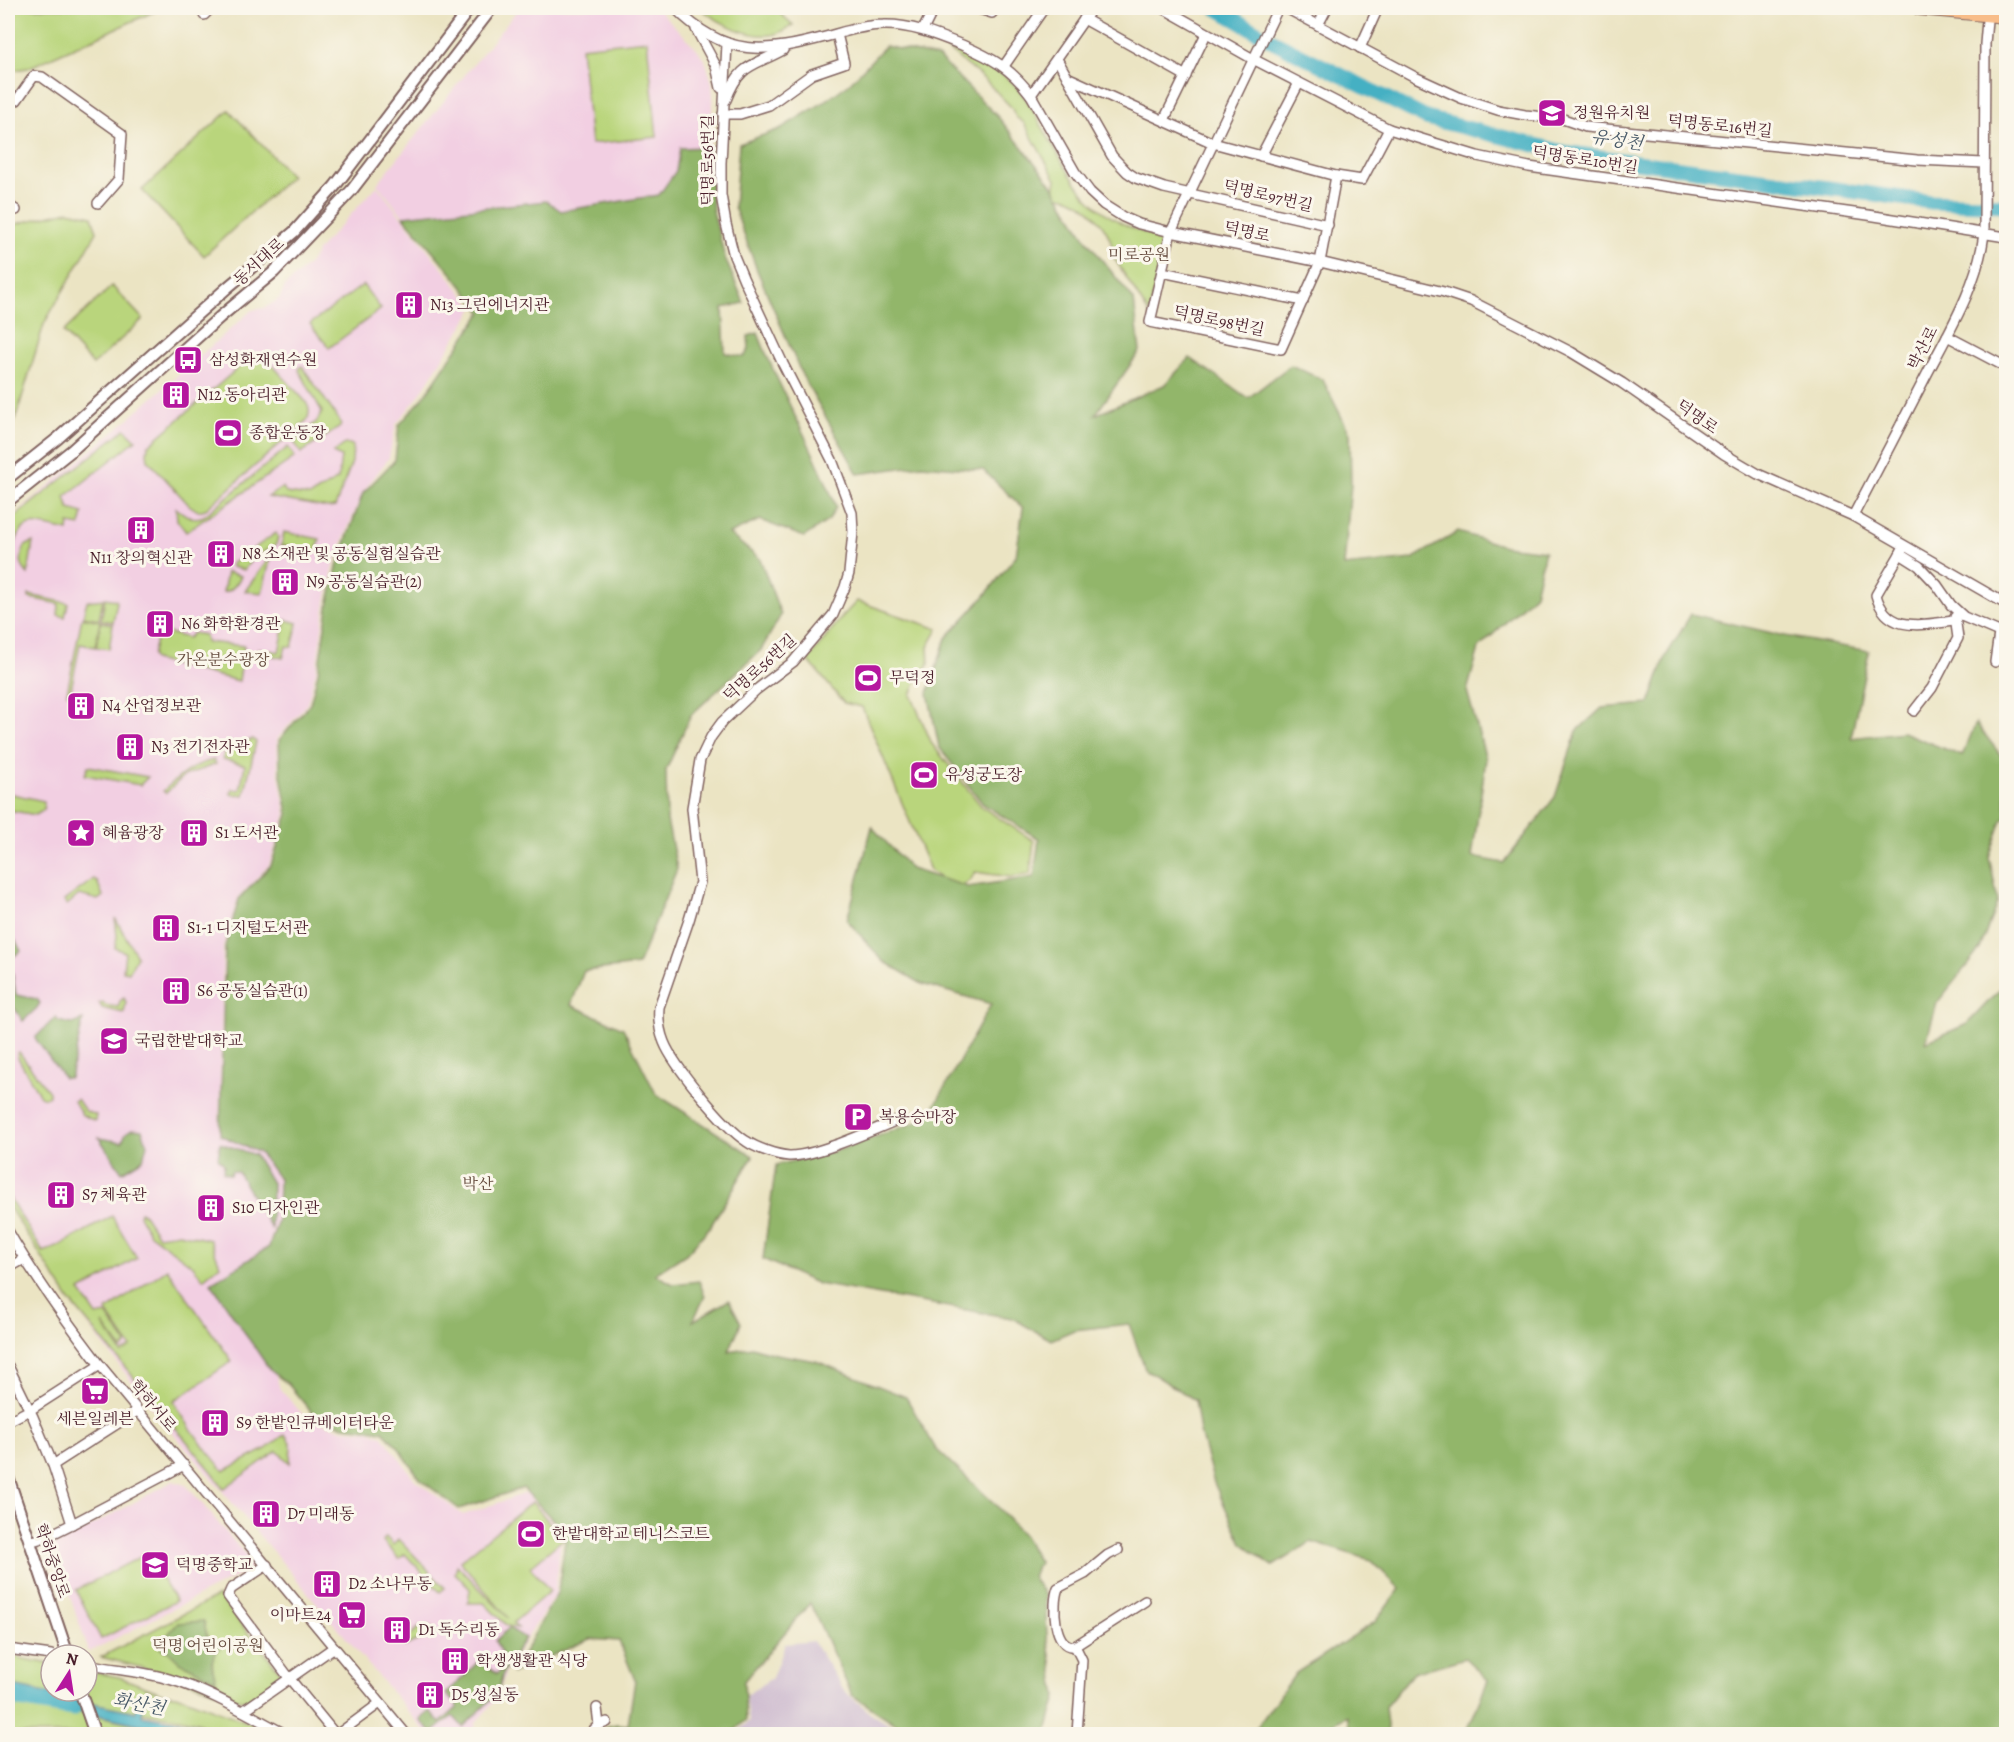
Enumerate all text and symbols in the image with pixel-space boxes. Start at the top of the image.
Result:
school or university icon: 정원유치원 [1536,97,1568,129]
place label: 정원유치원 [1573,102,1650,124]
street label: 덕명동로16번길 [1666,110,1774,142]
street label: 덕명로56번길 [697,114,719,206]
water label: 유성천 [1589,124,1646,156]
street label: 덕명동로10번길 [1531,141,1639,179]
street label: 덕명로97번길 [1221,175,1315,217]
street label: 덕명로 [1222,216,1272,248]
street label: 동서대로 [229,233,290,291]
park label: 미로공원 [1108,244,1170,266]
building icon: N13 그린에너지관 [393,289,425,321]
place label: N13 그린에너지관 [430,294,550,316]
street label: 덕명로98번길 [1172,301,1266,341]
street label: 박산로 [1903,322,1944,374]
bus stop icon: 삼성화재연수원 [172,344,204,376]
place label: 삼성화재연수원 [209,349,317,371]
building icon: N12 동아리관 [160,379,192,411]
place label: N12 동아리관 [197,384,287,406]
street label: 덕명로 [1672,395,1723,440]
sports icon: 종합운동장 [212,417,244,449]
place label: 종합운동장 [249,422,327,444]
building icon: N11 창의혁신관 [125,514,157,546]
building icon: N8 소재관 및 공동실험실습관 [205,538,237,570]
place label: N8 소재관 및 공동실험실습관 [242,543,441,565]
place label: N11 창의혁신관 [90,547,193,569]
building icon: N9 공동실습관(2) [269,566,301,598]
place label: N9 공동실습관(2) [306,571,422,593]
building icon: N6 화학환경관 [144,608,176,640]
place label: N6 화학환경관 [181,613,281,635]
street label: 덕명로56번길 [719,629,801,707]
park label: 가온분수광장 [177,649,270,671]
sports icon: 무덕정 [852,662,884,694]
place label: 무덕정 [889,667,935,689]
building icon: N4 산업정보관 [65,690,97,722]
place label: N4 산업정보관 [102,695,202,717]
building icon: N3 전기전자관 [114,731,146,763]
place label: N3 전기전자관 [151,736,250,758]
sports icon: 유성궁도장 [908,759,940,791]
place label: 유성궁도장 [945,764,1023,786]
place icon: 혜윰광장 [65,817,97,849]
building icon: S1 도서관 [178,817,210,849]
place label: 혜윰광장 [102,822,164,844]
place label: S1 도서관 [215,822,279,844]
building icon: S1-1 디지털도서관 [150,912,182,944]
place label: S1-1 디지털도서관 [187,917,309,939]
building icon: S6 공동실습관(1) [160,975,192,1007]
place label: S6 공동실습관(1) [197,980,308,1002]
school or university icon: 국립한밭대학교 [98,1025,130,1057]
place label: 국립한밭대학교 [135,1030,243,1052]
parking icon: 복용승마장 [842,1101,874,1133]
place label: 복용승마장 [879,1106,957,1128]
park label: 박산 [463,1173,494,1195]
building icon: S7 체육관 [45,1179,77,1211]
place label: S7 체육관 [82,1184,147,1206]
building icon: S10 디자인관 [195,1192,227,1224]
place label: S10 디자인관 [232,1197,320,1219]
supermarket icon: 세븐일레븐 [79,1375,111,1407]
street label: 학하서로 [125,1375,182,1437]
building icon: S9 한밭인큐베이터타운 [199,1407,231,1439]
place label: 세븐일레븐 [56,1408,134,1430]
place label: S9 한밭인큐베이터타운 [236,1412,395,1434]
building icon: D7 미래동 [250,1498,282,1530]
place label: D7 미래동 [287,1503,355,1525]
sports icon: 한밭대학교 테니스코트 [515,1518,547,1550]
street label: 학하중앙로 [29,1521,75,1602]
place label: 한밭대학교 테니스코트 [552,1523,710,1545]
school or university icon: 덕명중학교 [139,1549,171,1581]
place label: 덕명중학교 [176,1554,253,1576]
building icon: D2 소나무동 [311,1568,343,1600]
place label: D2 소나무동 [348,1573,432,1595]
supermarket icon: 이마트24 [336,1599,368,1631]
place label: 이마트24 [270,1604,331,1626]
building icon: D1 독수리동 [381,1614,413,1646]
place label: D1 독수리동 [418,1619,500,1641]
park label: 덕명 어린이공원 [152,1635,264,1657]
north arrow [39,1643,99,1703]
building icon: 학생생활관 식당 [439,1645,471,1677]
text: N [64,1647,80,1671]
place label: 학생생활관 식당 [476,1650,588,1672]
building icon: D5 성실동 [414,1679,446,1711]
place label: D5 성실동 [451,1684,519,1706]
water label: 화산천 [111,1687,168,1721]

